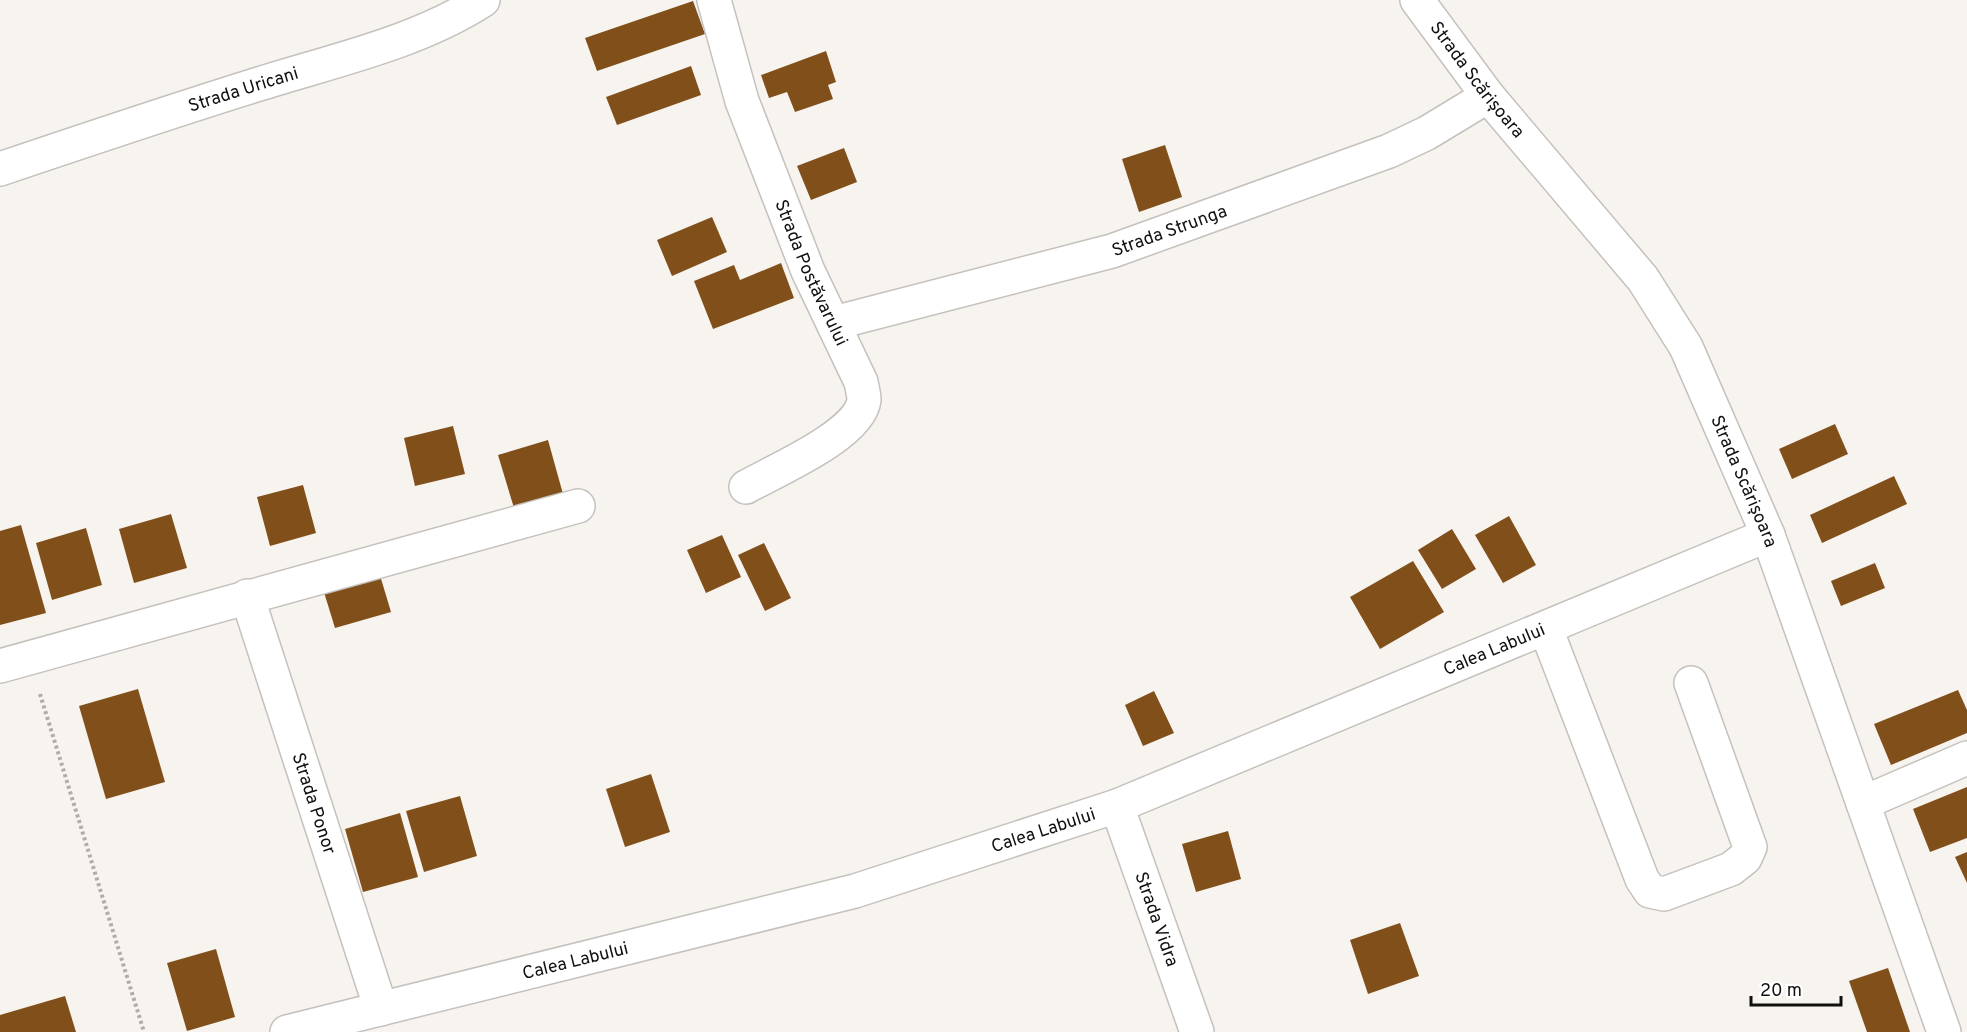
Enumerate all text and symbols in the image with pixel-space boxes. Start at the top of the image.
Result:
street label: Strada Scărișoara [1424,18,1529,144]
street label: Strada Uricani [186,63,301,119]
street label: Strada Postăvarului [768,197,852,350]
street label: Strada Strunga [1109,200,1230,263]
street label: Strada Scărișoara [1704,412,1781,551]
street label: Calea Labului [1440,619,1549,682]
street label: Strada Ponor [286,750,340,858]
street label: Calea Labului [988,804,1099,859]
street label: Strada Vidra [1128,869,1183,970]
street label: Calea Labului [520,938,631,986]
scale bar [1751,969,1841,1007]
text: 20 m [1760,980,1802,1003]

